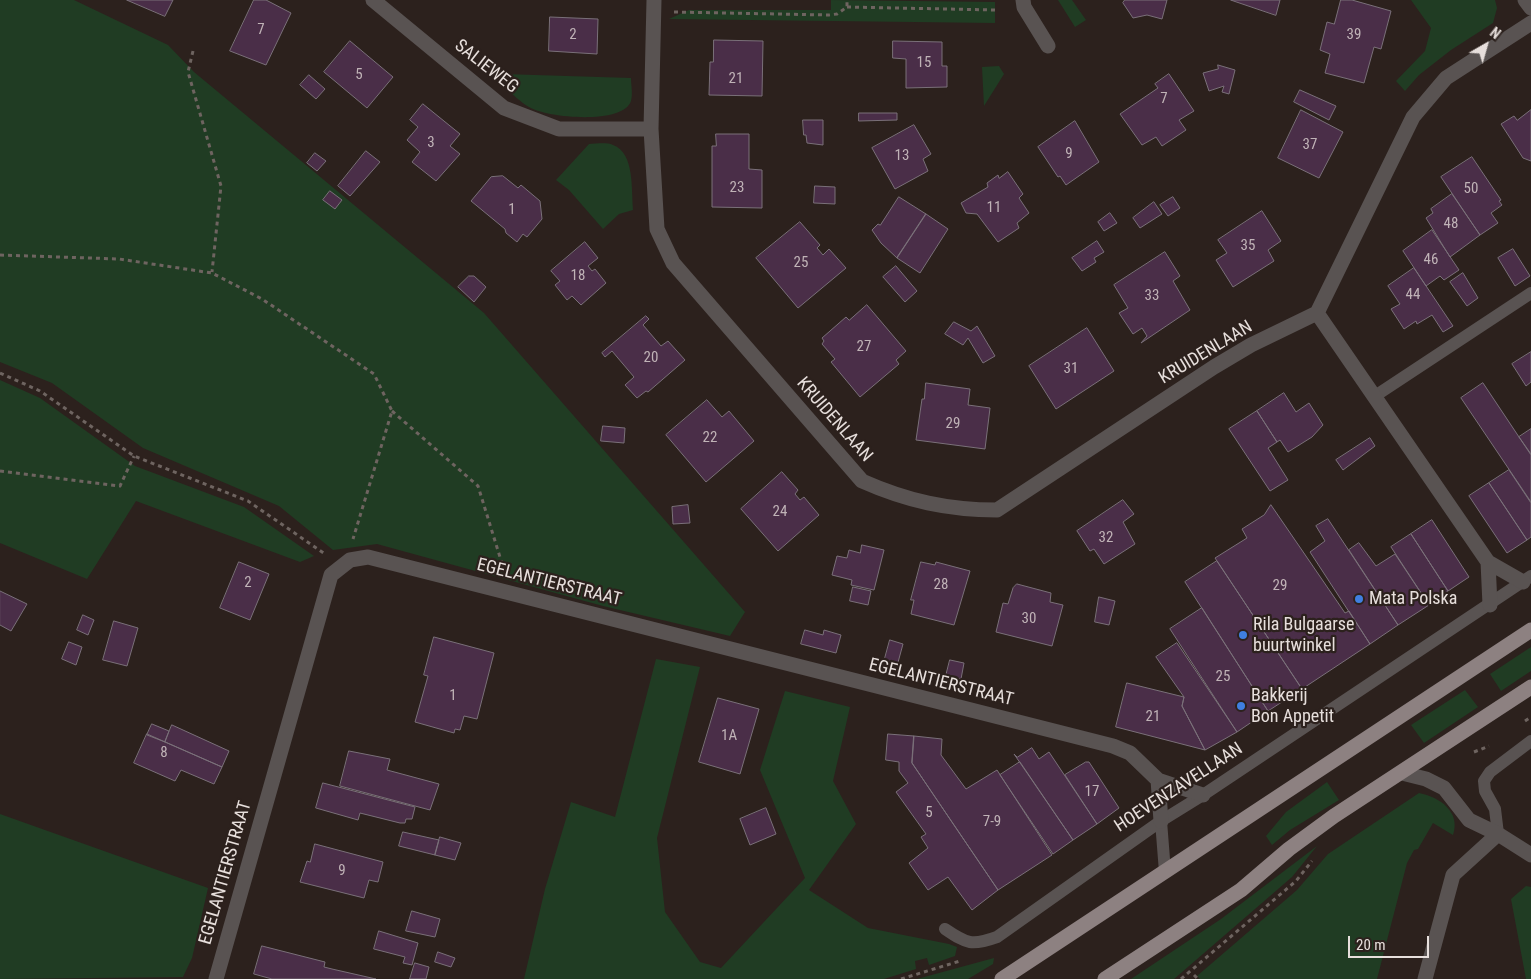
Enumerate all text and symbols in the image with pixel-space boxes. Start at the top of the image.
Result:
north arrow [1461,20,1511,70]
house number: 7 [257,21,265,39]
text: N [1487,24,1504,42]
house number: 2 [569,26,577,44]
house number: 39 [1347,26,1361,44]
street label: SALIEWEG [450,35,522,99]
house number: 15 [917,54,931,72]
house number: 5 [355,66,363,84]
house number: 21 [729,70,743,88]
house number: 7 [1160,90,1168,108]
house number: 3 [427,134,435,152]
house number: 37 [1303,136,1317,154]
house number: 9 [1065,145,1073,163]
house number: 13 [895,147,909,165]
house number: 23 [730,179,744,197]
house number: 50 [1464,180,1478,198]
house number: 11 [987,199,1001,217]
house number: 1 [508,201,516,219]
house number: 48 [1444,215,1458,233]
house number: 35 [1241,237,1255,255]
house number: 46 [1424,251,1438,269]
house number: 25 [794,254,808,272]
house number: 18 [571,267,585,285]
house number: 44 [1406,286,1420,304]
house number: 33 [1145,287,1159,305]
street label: KRUIDENLAAN [1155,317,1257,389]
house number: 27 [857,338,871,356]
house number: 20 [644,349,658,367]
house number: 31 [1064,360,1078,378]
street label: KRUIDENLAAN [791,373,877,467]
house number: 29 [946,415,960,433]
house number: 22 [703,429,717,447]
house number: 24 [773,503,787,521]
house number: 32 [1099,529,1113,547]
street label: EGELANTIERSTRAAT [475,555,623,611]
house number: 2 [244,574,252,592]
house number: 28 [934,576,948,594]
house number: 29 [1273,577,1287,595]
place label: Mata Polska [1369,588,1457,610]
marker: Mata Polska [1353,593,1365,605]
house number: 30 [1022,610,1036,628]
place label: Rila Bulgaarse buurtwinkel [1253,614,1354,656]
marker: Rila Bulgaarse buurtwinkel [1237,629,1249,641]
street label: EGELANTIERSTRAAT [867,655,1015,711]
house number: 25 [1216,668,1230,686]
place label: Bakkerij Bon Appetit [1251,685,1334,728]
house number: 1 [449,687,457,705]
marker: Bakkerij Bon Appetit [1235,700,1247,712]
house number: 21 [1146,708,1160,726]
house number: 1A [721,727,737,745]
street label: HOEVENZAVELLAAN [1111,739,1247,837]
house number: 8 [160,744,168,762]
house number: 17 [1085,783,1099,801]
street label: EGELANTIERSTRAAT [195,799,257,947]
house number: 5 [925,804,933,822]
house number: 7-9 [983,813,1001,831]
house number: 9 [338,862,346,880]
scale bar [1351,926,1432,958]
text: 20 m [1356,936,1386,954]

